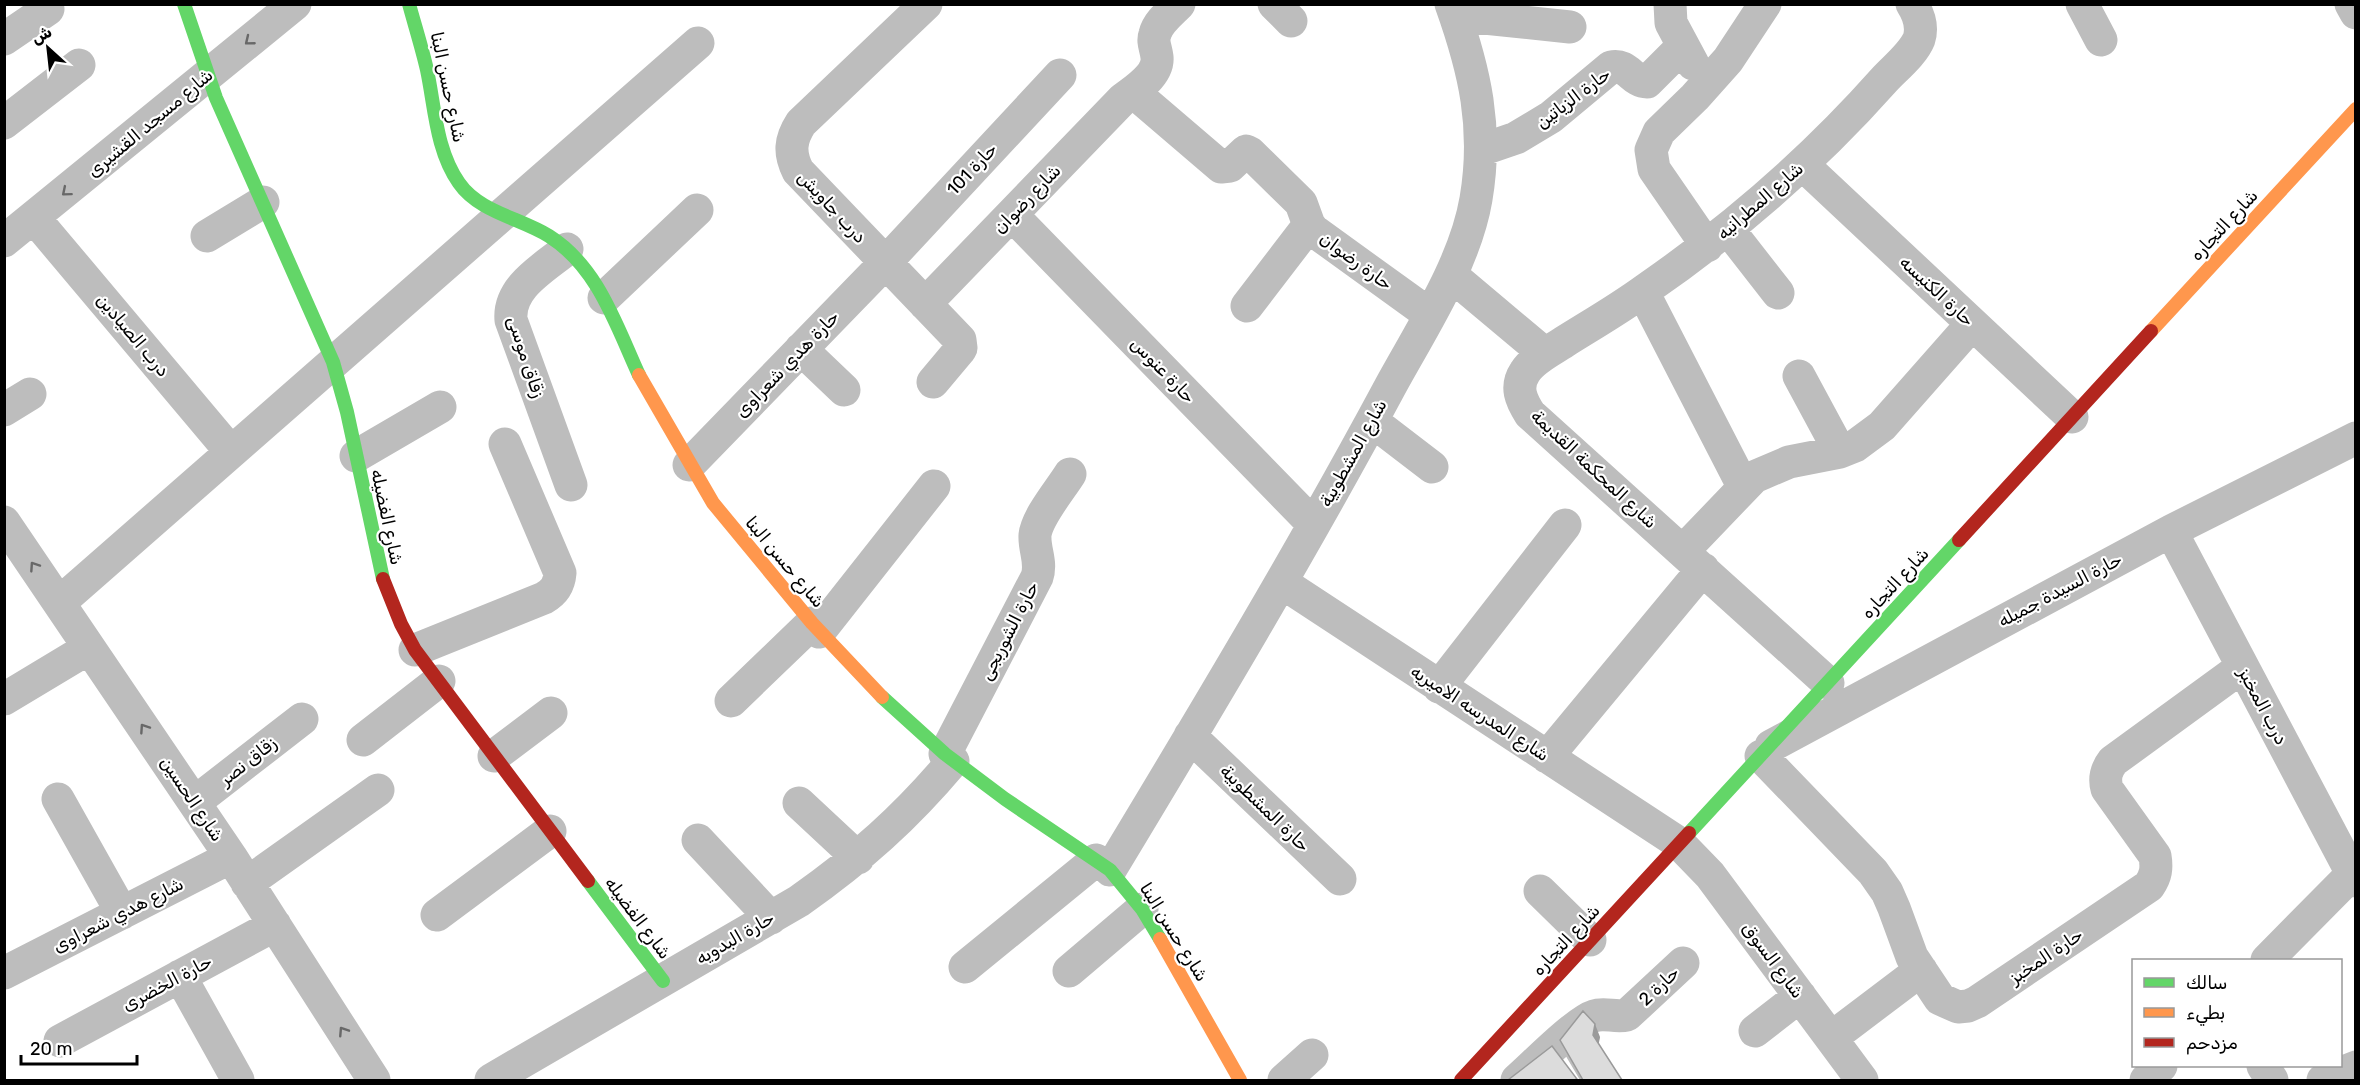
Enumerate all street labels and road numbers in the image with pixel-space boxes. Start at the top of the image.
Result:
street label: شارع حسن البنا [425,30,470,145]
street label: حارة الزياتين [1531,63,1615,133]
street label: شارع مسجد القشيرى [83,64,218,183]
street label: حارة 101 [942,138,1002,200]
street label: شارع المطرانيه [1712,158,1808,245]
street label: شارع رضوان [989,160,1066,239]
street label: درب جاويش [793,166,871,248]
street label: شارع التجاره [2185,185,2263,266]
street label: حارة رضوان [1315,227,1397,295]
street label: حارة الكنيسه [1895,251,1979,331]
street label: درب الصيادين [92,289,174,381]
street label: حارة هدي شعراوى [730,306,844,423]
street label: زقاق موسى [502,313,550,401]
street label: حارة عنوس [1126,332,1200,408]
street label: شارع المشطوبية [1314,395,1392,511]
street label: شارع المحكمة القديمة [1526,405,1662,534]
street label: شارع الفضيله [365,467,408,567]
street label: شارع حسن البنا [740,512,830,613]
street label: شارع التجاره [1856,543,1934,624]
street label: حارة السيدة جميله [1994,548,2126,632]
street label: حارة الشوربجى [975,578,1043,684]
street label: شارع المدرسه الاميريه [1406,660,1553,767]
street label: درب المخبز [2233,663,2292,748]
street label: زقاق نصر [214,732,281,791]
street label: شارع الحسين [155,752,228,846]
street label: حارة المشطوبية [1216,760,1314,856]
street label: شارع هدي شعراوى [49,873,187,958]
street label: شارع الفضيله [599,873,676,964]
street label: شارع حسن البنا [1134,878,1213,986]
street label: شارع التجاره [1527,900,1605,981]
street label: حارة البدويه [692,907,778,969]
street label: شارع السوق [1736,917,1809,1003]
street label: حارة المخبز [2004,923,2087,989]
street label: حارة الخضرى [118,950,216,1016]
street label: حارة 2 [1634,962,1684,1010]

